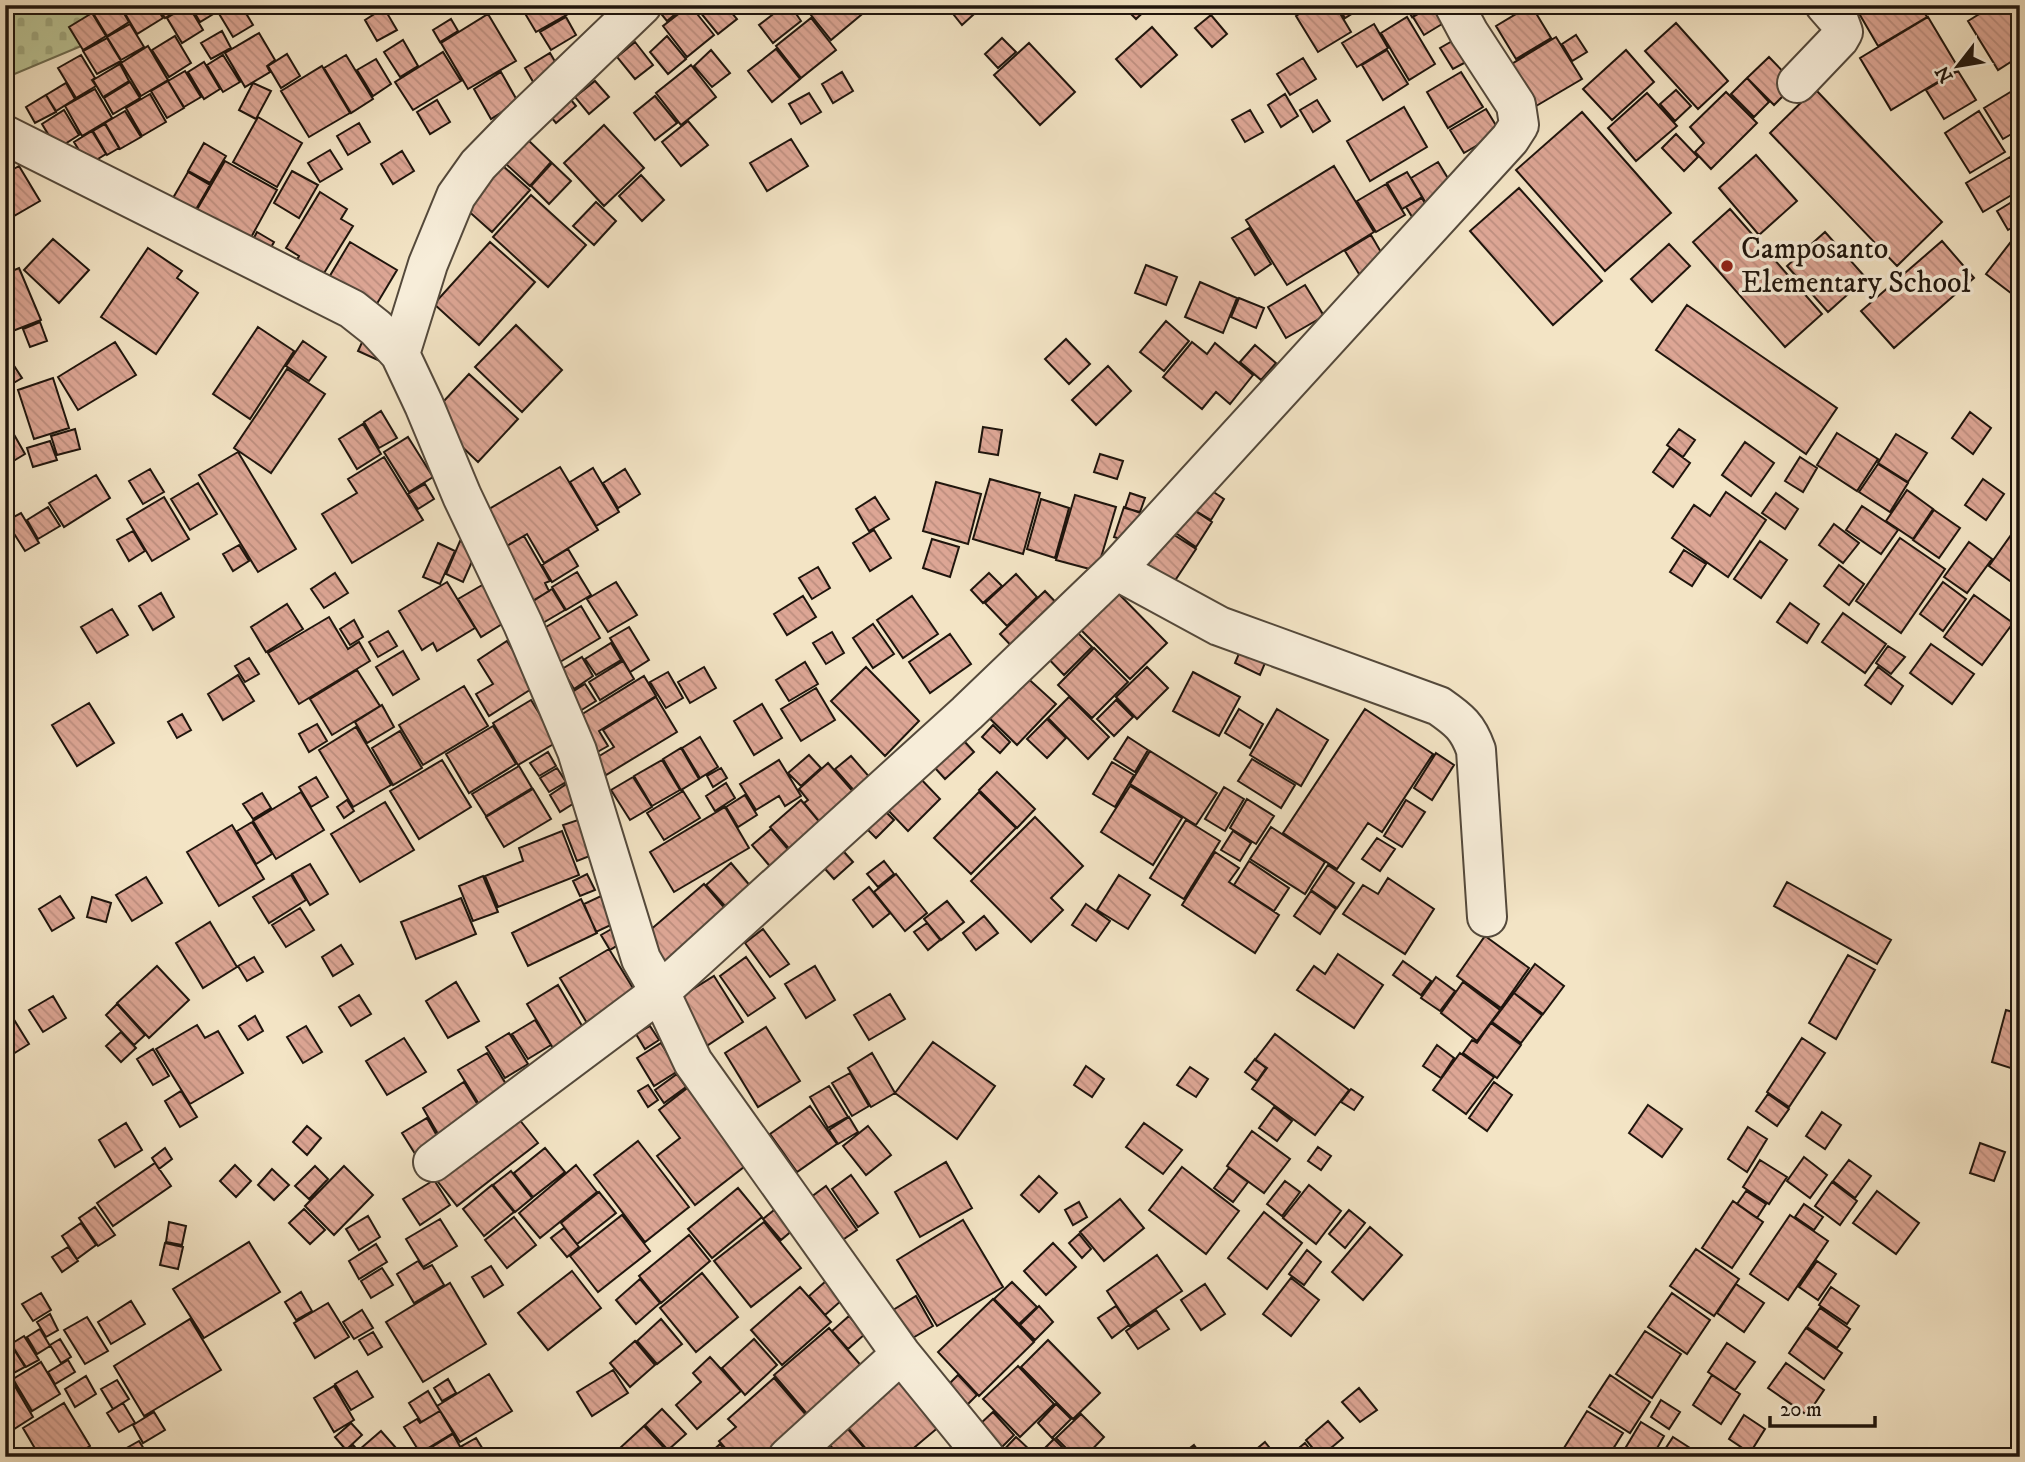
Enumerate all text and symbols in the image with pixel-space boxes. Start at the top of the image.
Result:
north arrow [1924,32,1994,102]
text: N [1931,61,1959,87]
place label: Camposanto Elementary School [1741,231,1970,302]
marker: Camposanto Elementary School [1719,258,1735,274]
scale bar [1770,1385,1874,1429]
text: 20 m [1780,1397,1822,1423]

